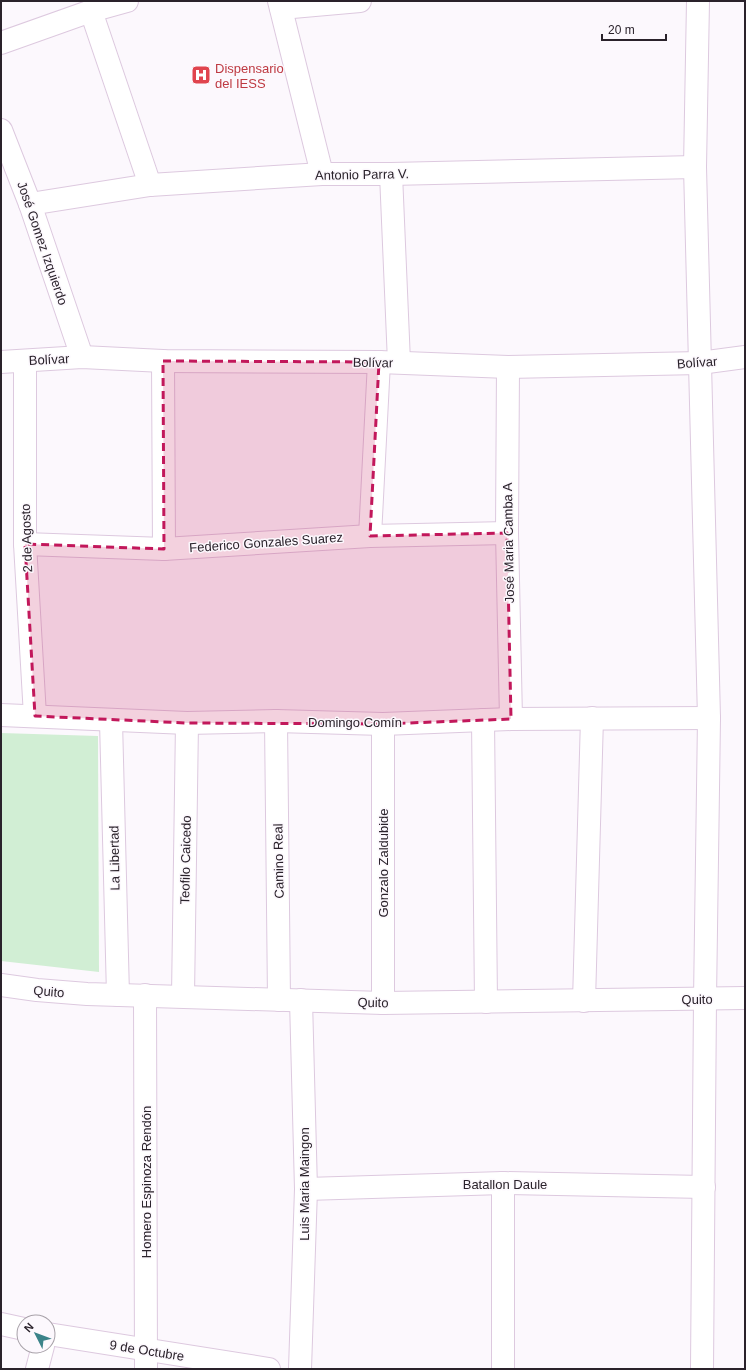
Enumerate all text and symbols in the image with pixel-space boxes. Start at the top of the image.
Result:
scale bar [602,16,666,42]
text: 20 m [608,23,635,37]
place label: Dispensario del IESS [215,61,284,91]
hospital icon: Dispensario del IESS [190,64,212,86]
street label: Antonio Parra V. [315,166,409,183]
street label: José Gomez Izquierdo [14,179,71,307]
street label: Bolívar [28,351,70,368]
street label: Bolívar [676,354,718,371]
street label: Bolívar [353,355,394,370]
street label: José Maria Camba A [500,482,517,603]
street label: 2 de Agosto [18,503,35,573]
street label: Federico Gonzales Suarez [189,530,343,555]
street label: Domingo Comín [308,715,402,730]
street label: Gonzalo Zaldubide [376,808,391,918]
street label: Teofilo Caicedo [177,815,194,905]
street label: Camino Real [270,823,287,899]
street label: La Libertad [106,825,123,891]
street label: Quito [33,983,65,1000]
street label: Quito [681,992,713,1007]
street label: Quito [357,995,389,1010]
street label: Homero Espinoza Rendón [139,1106,154,1258]
street label: Luis Maria Maingon [297,1127,312,1241]
street label: Batallon Daule [463,1177,547,1192]
north arrow [16,1314,56,1354]
text: N [21,1320,36,1334]
street label: 9 de Octubre [109,1337,185,1364]

